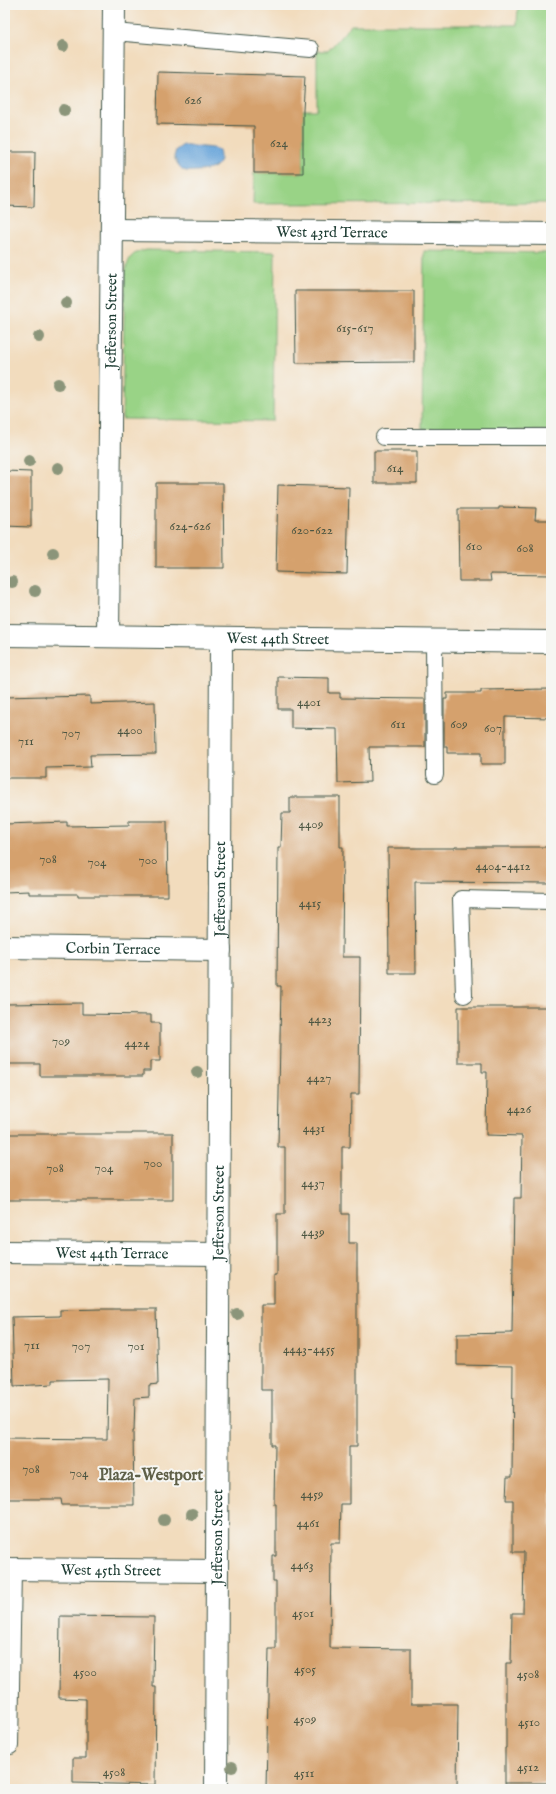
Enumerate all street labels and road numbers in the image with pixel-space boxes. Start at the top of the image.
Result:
street label: West 43rd Terrace [276,222,388,243]
street label: Jefferson Street [102,273,121,371]
street label: West 44th Street [227,629,329,649]
street label: Jefferson Street [211,841,230,939]
street label: Corbin Terrace [65,939,161,959]
street label: Jefferson Street [209,1165,229,1263]
street label: West 44th Terrace [56,1243,169,1264]
street label: Jefferson Street [208,1489,227,1587]
street label: West 45th Street [61,1561,161,1580]

